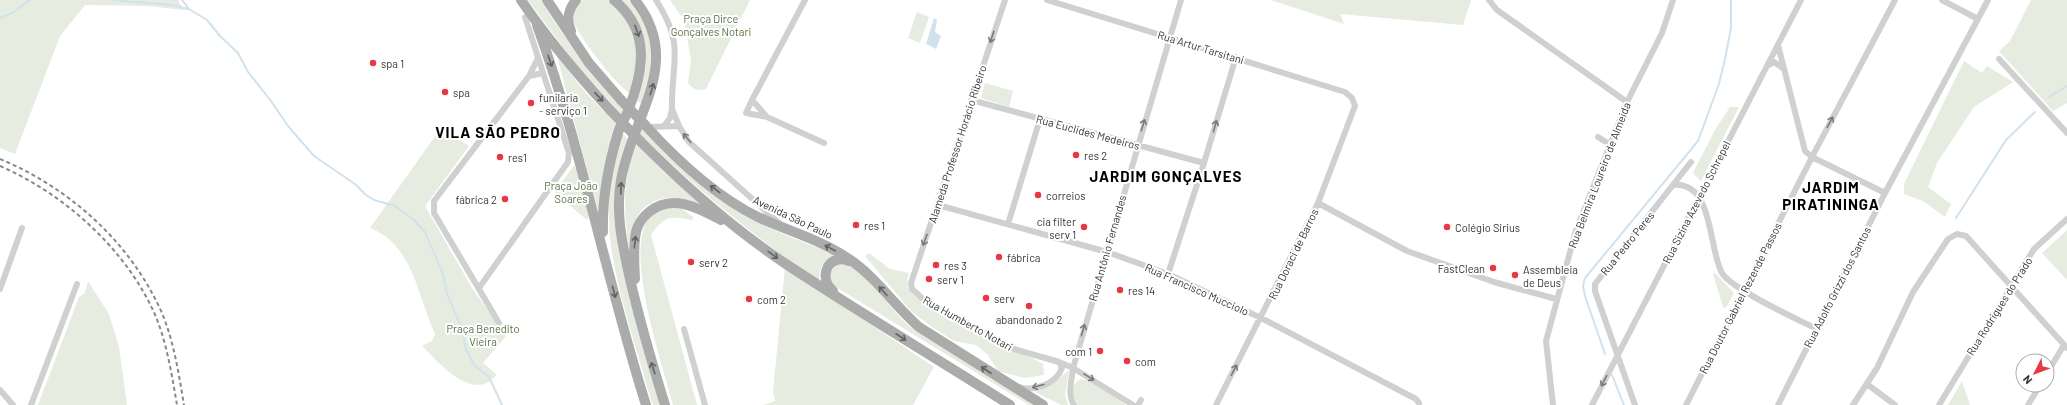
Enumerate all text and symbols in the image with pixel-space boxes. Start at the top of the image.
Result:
park label: Praça Dirce Gonçalves Notari [671,12,751,38]
one-way arrow [633,24,641,36]
street label: Rua Artur Tarsitani [1156,28,1246,66]
one-way arrow [987,30,995,42]
one-way arrow [547,55,554,68]
place label: spa 1 [381,57,404,70]
marker: spa 1 [368,58,378,68]
street label: Alameda Professor Horácio Ribeiro [925,63,989,225]
one-way arrow [649,83,656,96]
place label: spa [453,86,470,99]
marker: spa [440,87,450,97]
place label: funilaria - serviço 1 [539,91,587,117]
one-way arrow [594,92,603,102]
marker: funilaria - serviço 1 [526,98,536,108]
street label: Rua Belmira Loureiro de Almeida [1565,100,1633,250]
street label: Rua Euclides Medeiros [1035,112,1141,152]
one-way arrow [1827,117,1834,129]
one-way arrow [1140,119,1148,131]
one-way arrow [1212,119,1219,132]
district label: VILA SÃO PEDRO [435,123,561,141]
one-way arrow [683,133,692,144]
street label: Rua Sizina Azevedo Schrepel [1659,139,1733,265]
place label: res 2 [1084,149,1107,162]
marker: res 2 [1071,150,1081,160]
place label: res1 [508,151,527,164]
marker: res1 [495,152,505,162]
district label: JARDIM GONÇALVES [1090,167,1242,185]
district label: JARDIM PIRATININGA [1782,178,1880,213]
park label: Praça João Soares [544,179,598,205]
one-way arrow [617,182,624,195]
one-way arrow [709,184,720,193]
place label: correios [1046,189,1086,202]
marker: correios [1033,190,1043,200]
place label: fábrica 2 [455,193,497,206]
street label: Avenida São Paulo [751,193,835,241]
street label: Rua Antônio Fernandes [1086,193,1128,303]
marker: fábrica 2 [500,194,510,204]
street label: Rua Doraci de Barros [1265,207,1321,301]
street label: Rua Pedro Peres [1597,209,1657,277]
place label: cia filter serv 1 [1037,215,1076,241]
place label: res 1 [864,219,885,232]
marker: res 1 [851,220,861,230]
street label: Rua Doutor Gabriel Rezende Passos [1696,220,1784,376]
place label: Colégio Sirius [1455,221,1520,234]
marker: cia filter serv 1 [1079,222,1089,232]
marker: Colégio Sirius [1442,222,1452,232]
street label: Rua Adolfo Grizzi dos Santos [1801,224,1873,350]
one-way arrow [920,234,928,246]
one-way arrow [631,236,639,249]
one-way arrow [824,244,836,251]
one-way arrow [768,251,779,259]
place label: fábrica [1007,251,1040,264]
marker: fábrica [994,252,1004,262]
street label: Rua Rodrigues do Prado [1963,255,2035,357]
place label: serv 2 [699,256,728,269]
marker: serv 2 [686,257,696,267]
place label: res 3 [944,259,967,272]
marker: res 3 [931,260,941,270]
street label: Rua Francisco Mucciolo [1143,260,1251,318]
place label: FastClean [1438,262,1485,275]
marker: FastClean [1488,263,1498,273]
place label: Assembleia de Deus [1523,263,1578,289]
marker: Assembleia de Deus [1510,270,1520,280]
place label: serv 1 [937,273,964,286]
marker: serv 1 [924,274,934,284]
place label: res 14 [1128,284,1155,297]
one-way arrow [611,285,618,298]
marker: res 14 [1115,285,1125,295]
one-way arrow [879,286,888,296]
place label: serv [994,292,1015,305]
place label: com 2 [757,293,786,306]
street label: Rua Humberto Notari [921,293,1015,353]
marker: serv [981,293,991,303]
marker: com 2 [744,294,754,304]
marker: abandonado 2 [1024,301,1034,311]
place label: abandonado 2 [996,313,1062,326]
park label: Praça Benedito Vieira [447,322,519,348]
one-way arrow [1080,324,1088,337]
one-way arrow [895,333,906,341]
place label: com 1 [1065,345,1092,358]
marker: com 1 [1095,346,1105,356]
north arrow [2015,353,2055,393]
place label: com [1135,355,1156,368]
marker: com [1122,356,1132,366]
one-way arrow [649,362,657,374]
one-way arrow [1230,365,1238,377]
one-way arrow [980,366,991,374]
text: N [2020,373,2034,387]
one-way arrow [1083,374,1095,382]
one-way arrow [1600,374,1607,386]
one-way arrow [1032,383,1045,391]

